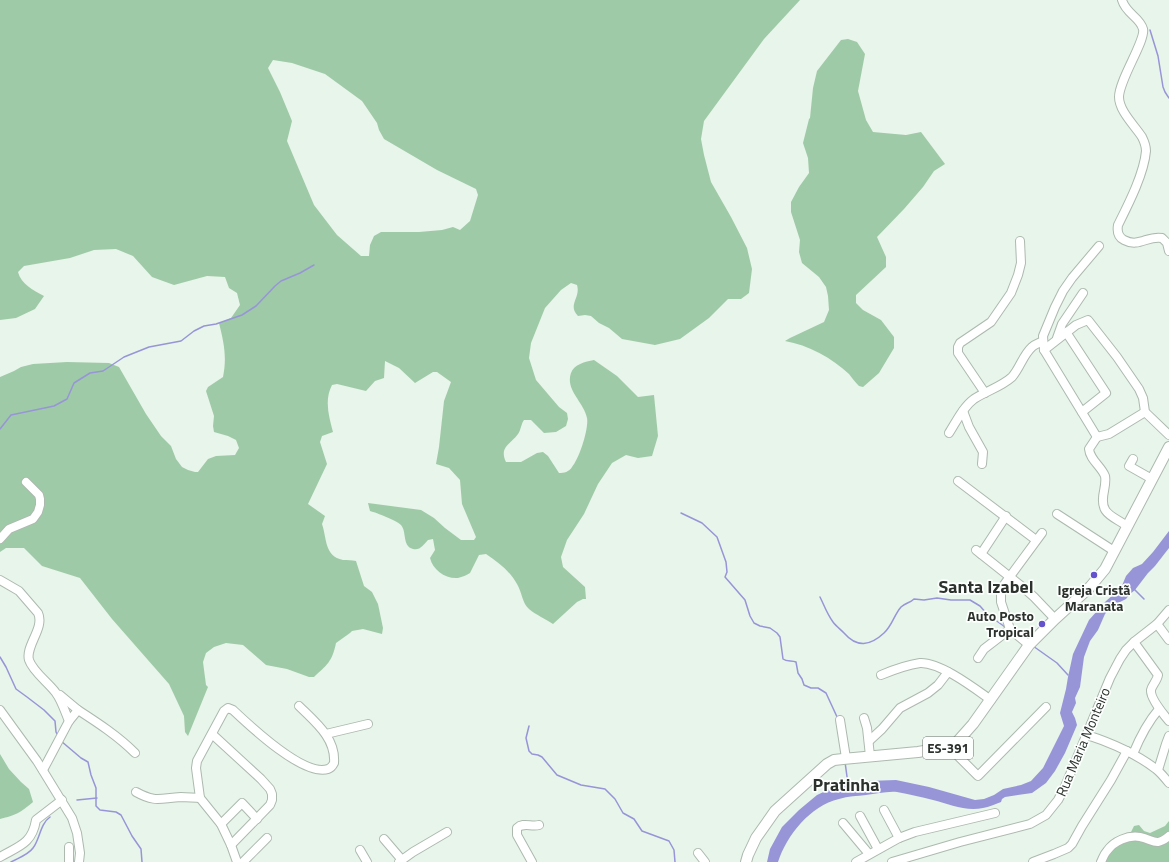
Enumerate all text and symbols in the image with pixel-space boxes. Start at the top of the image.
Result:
marker: Igreja Cristã Maranata [1089,570,1099,580]
district label: Santa Izabel [938,573,1034,600]
place label: Igreja Cristã Maranata [1058,579,1130,616]
place label: Auto Posto Tropical [967,605,1034,642]
marker: Auto Posto Tropical [1037,619,1047,629]
street label: Rua Maria Monteiro [1050,684,1115,800]
road number: ES-391 [923,737,973,759]
district label: Pratinha [813,771,879,798]

